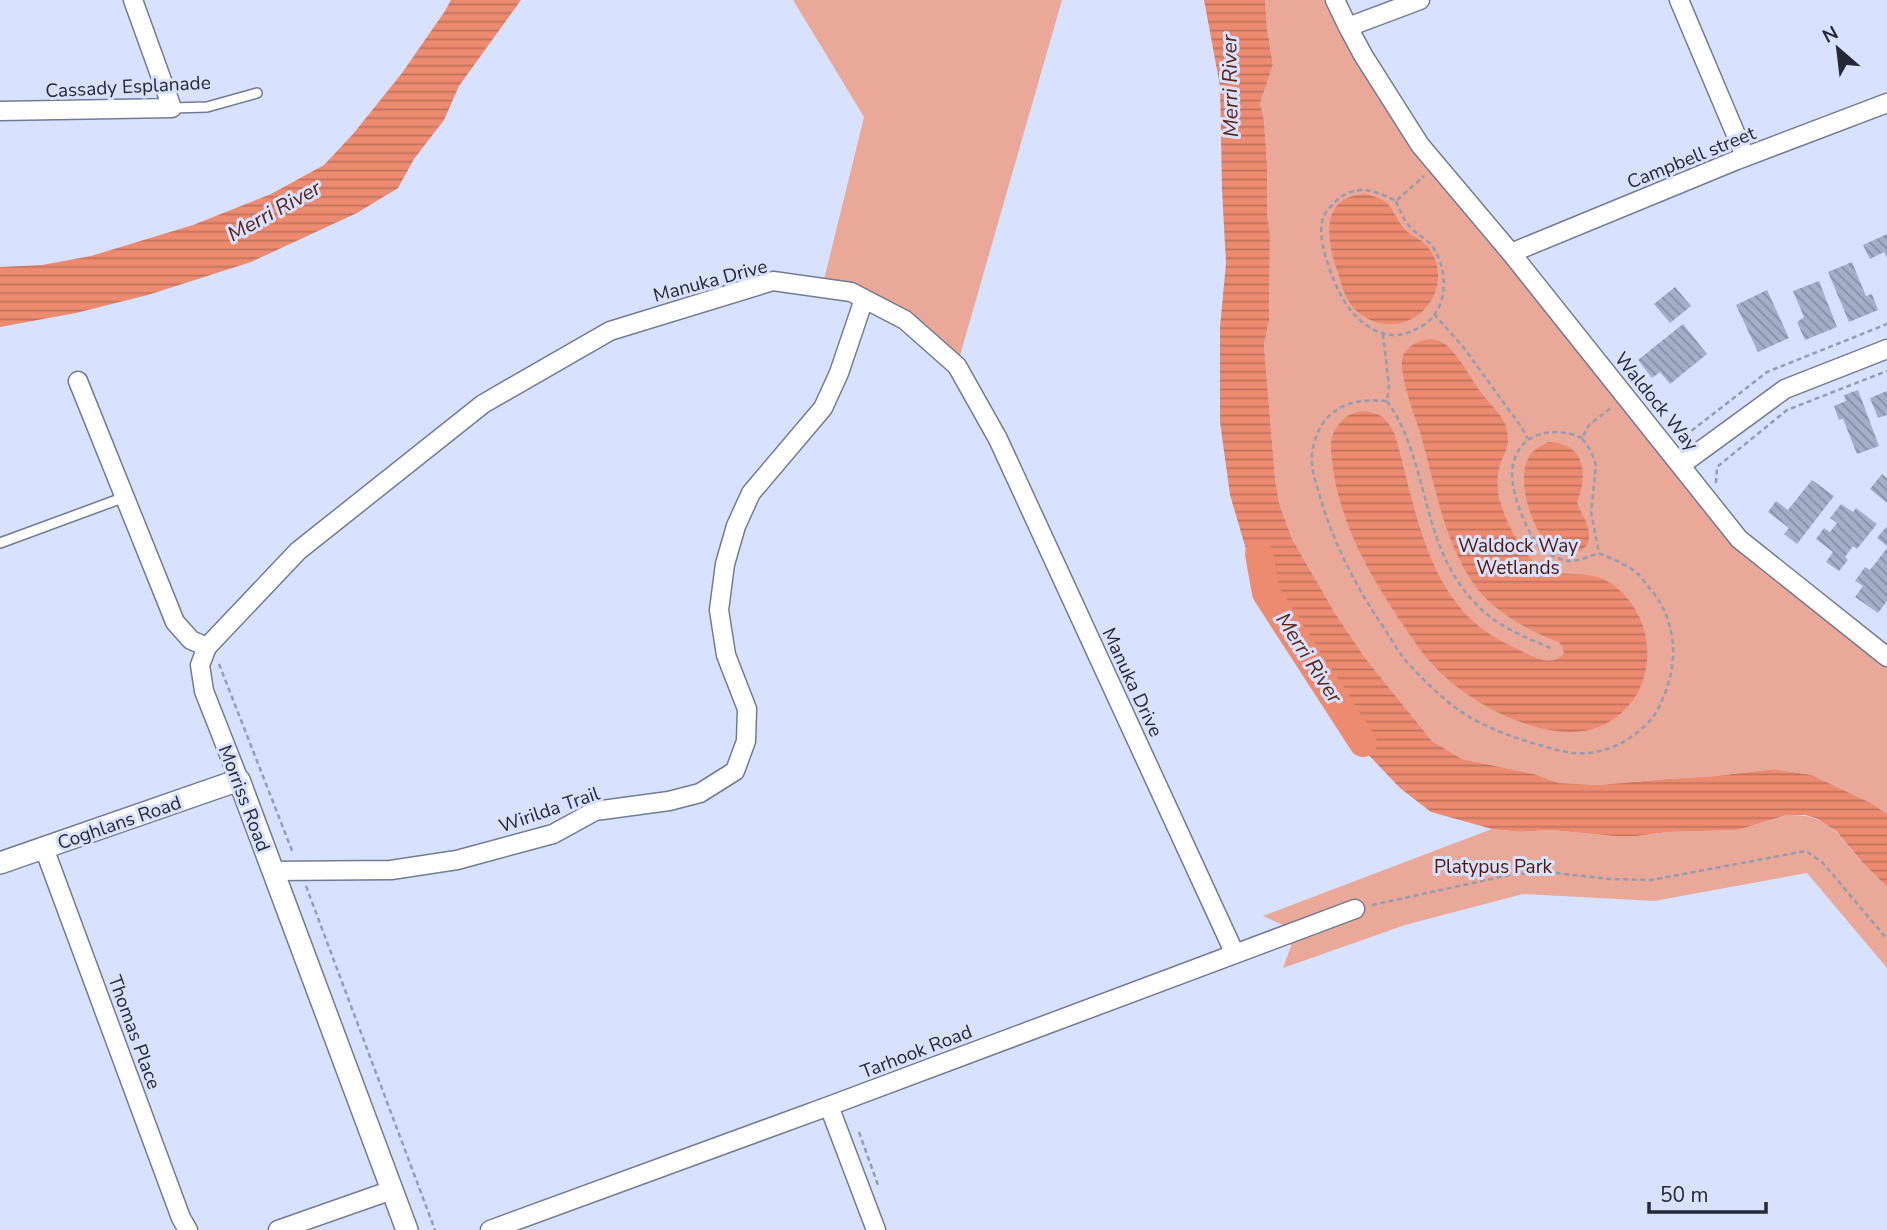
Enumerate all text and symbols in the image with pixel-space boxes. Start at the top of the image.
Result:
north arrow [1803,14,1873,84]
text: N [1818,20,1843,50]
water label: Merri River [1215,34,1245,138]
street label: Cassady Esplanade [45,70,211,104]
street label: Campbell street [1623,120,1760,196]
water label: Merri River [222,174,326,248]
street label: Manuka Drive [650,253,770,309]
street label: Waldock Way [1608,347,1704,457]
park label: Waldock Way Wetlands [1458,533,1578,581]
water label: Merri River [1269,607,1349,709]
street label: Manuka Drive [1096,624,1169,741]
street label: Morriss Road [212,741,276,855]
street label: Wirilda Trail [495,780,603,839]
street label: Coghlans Road [54,790,185,856]
park label: Platypus Park [1434,854,1552,880]
street label: Thomas Place [101,972,167,1093]
street label: Tarhook Road [857,1019,976,1085]
scale bar [1649,1170,1766,1214]
text: 50 m [1660,1181,1709,1209]

